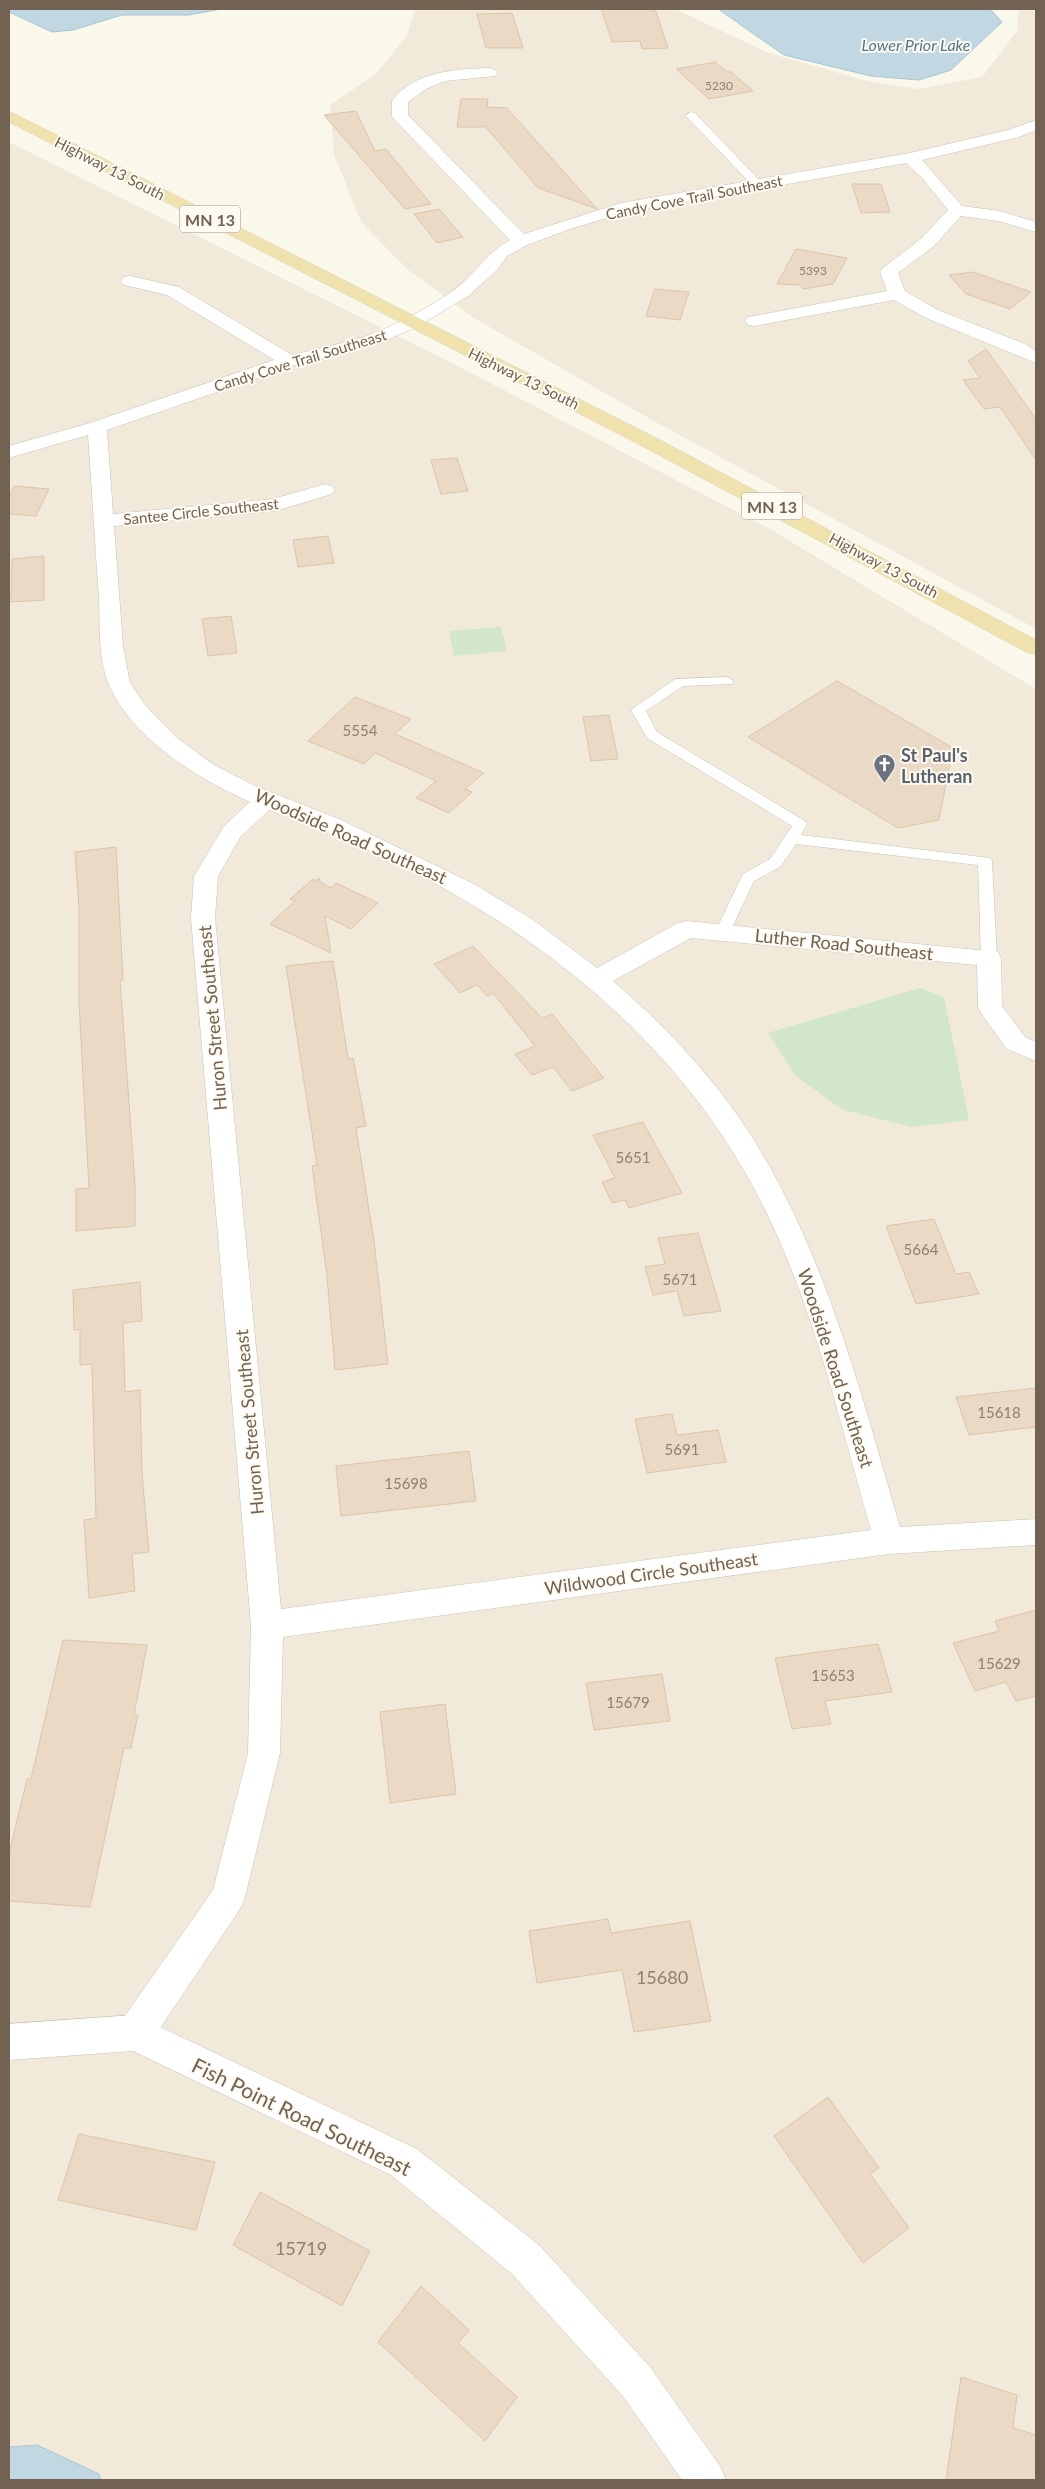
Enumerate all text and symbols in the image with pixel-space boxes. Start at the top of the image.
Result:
water label: Lower Prior Lake [862,35,971,54]
house number: 5230 [705,78,733,93]
street label: Highway 13 South [52,132,168,204]
street label: Candy Cove Trail Southeast [604,171,784,223]
road number: MN 13 [180,205,240,232]
house number: 5393 [799,263,827,278]
street label: Candy Cove Trail Southeast [212,325,389,395]
street label: Highway 13 South [466,343,582,413]
road number: MN 13 [742,492,802,520]
street label: Santee Circle Southeast [123,494,280,528]
street label: Highway 13 South [826,529,942,601]
house number: 5554 [343,721,378,739]
place label: St Paul's Lutheran [901,744,972,787]
church icon: St Paul's Lutheran [873,753,897,784]
street label: Woodside Road Southeast [251,784,451,889]
street label: Huron Street Southeast [193,924,231,1112]
street label: Luther Road Southeast [754,924,935,964]
house number: 5651 [616,1148,650,1166]
house number: 5664 [904,1240,939,1258]
street label: Woodside Road Southeast [793,1266,879,1471]
house number: 5671 [663,1270,697,1288]
street label: Huron Street Southeast [230,1328,268,1516]
house number: 15618 [977,1403,1021,1421]
house number: 5691 [665,1440,699,1458]
house number: 15698 [384,1474,428,1492]
street label: Wildwood Circle Southeast [543,1547,760,1599]
house number: 15629 [977,1654,1021,1672]
house number: 15653 [811,1666,855,1684]
house number: 15679 [606,1693,650,1711]
house number: 15680 [636,1966,688,1988]
street label: Fish Point Road Southeast [188,2052,416,2180]
house number: 15719 [275,2237,327,2259]

